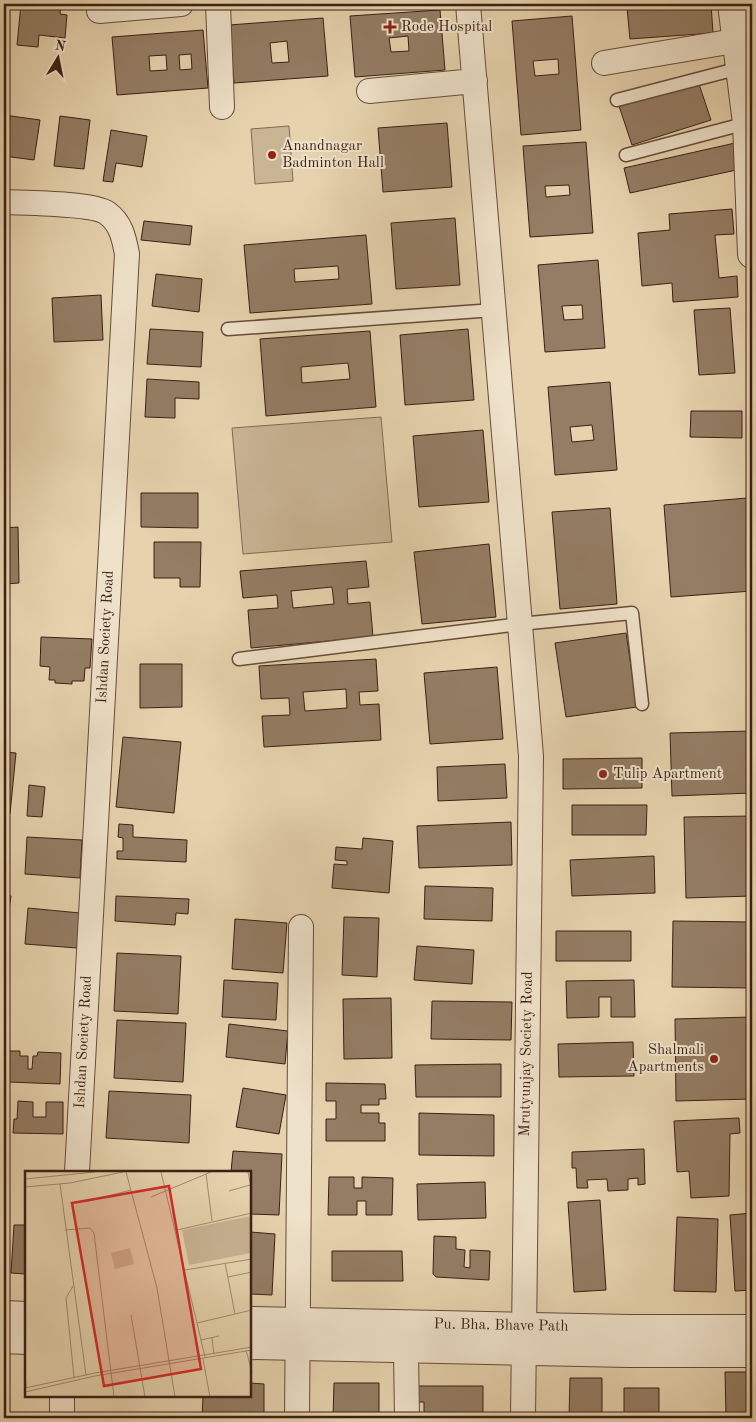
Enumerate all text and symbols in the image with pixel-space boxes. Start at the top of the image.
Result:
marker: Rode Hospital [383,20,397,34]
place label: Rode Hospital [401,20,492,35]
north arrow [32,32,82,82]
text: N [54,38,67,54]
place label: Anandnagar Badminton Hall [282,139,384,171]
marker: Anandnagar Badminton Hall [266,149,278,161]
street label: Ishdan Society Road [95,570,117,704]
place label: Tulip Apartment [613,767,722,782]
marker: Tulip Apartment [597,768,609,780]
street label: Mrutyunjay Society Road [518,971,536,1137]
street label: Ishdan Society Road [73,975,95,1109]
place label: Shalmali Apartments [627,1043,704,1075]
marker: Shalmali Apartments [708,1053,720,1065]
inset map [25,1171,251,1397]
street label: Pu. Bha. Bhave Path [433,1317,569,1335]

